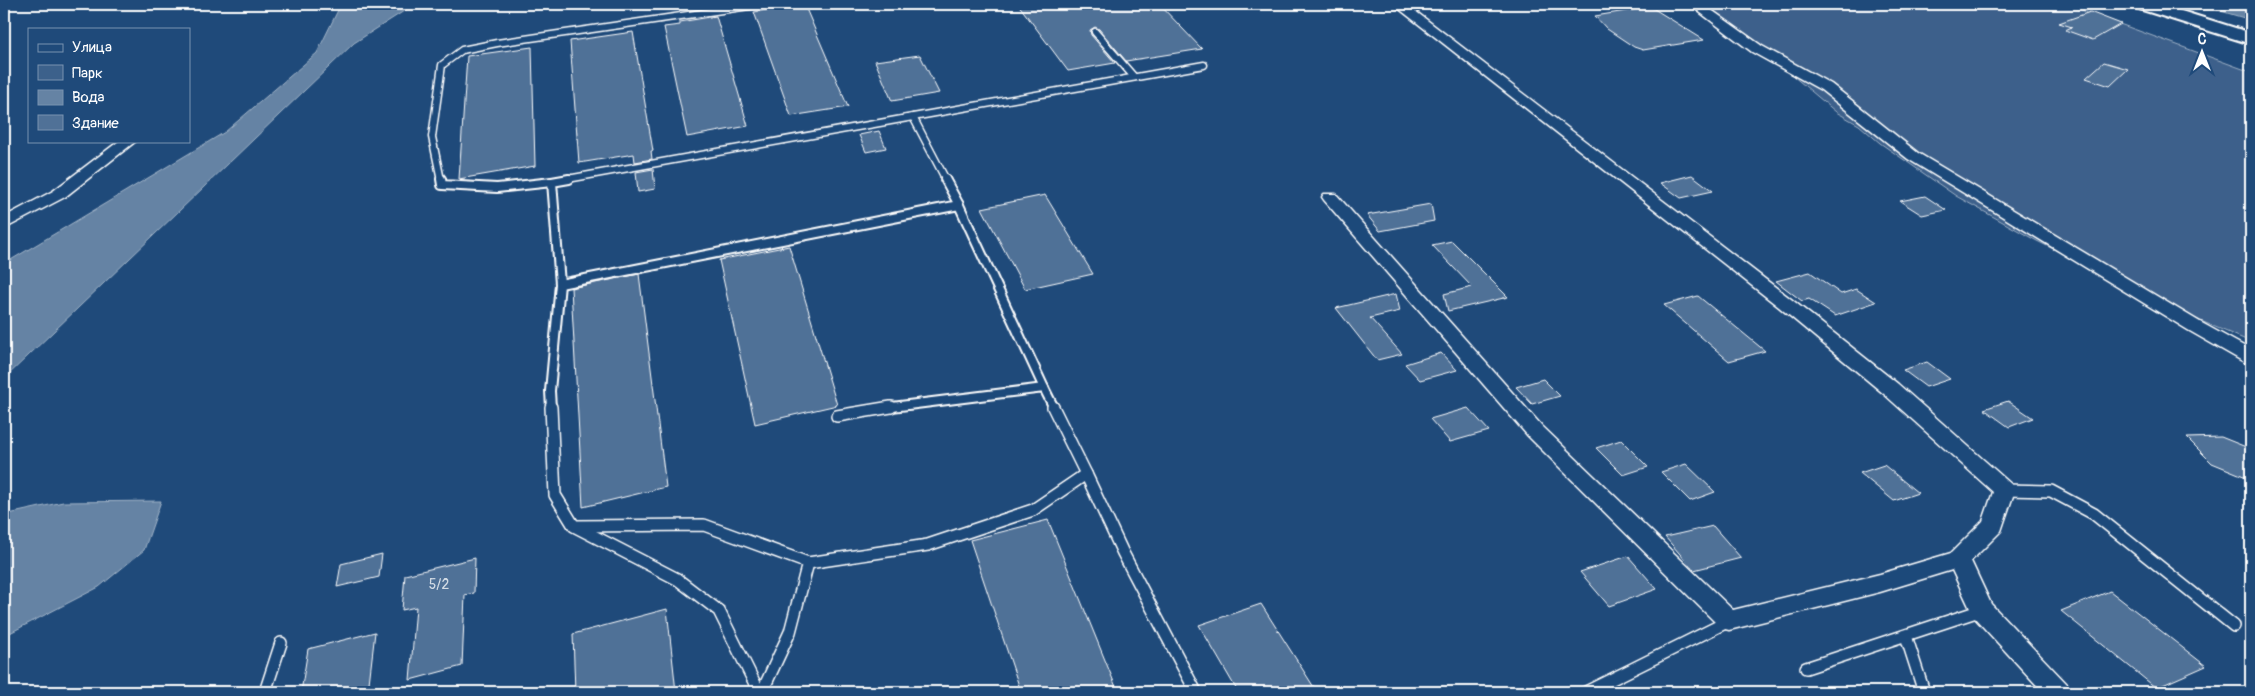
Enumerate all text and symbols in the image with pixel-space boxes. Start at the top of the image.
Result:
legend [28,28,190,142]
north arrow [2178,28,2228,78]
text: С [2198,31,2207,48]
text: Улица [72,38,112,57]
text: Парк [72,64,103,83]
text: Вода [72,88,105,107]
text: Здание [72,114,119,133]
house number: 5/2 [429,576,449,593]

